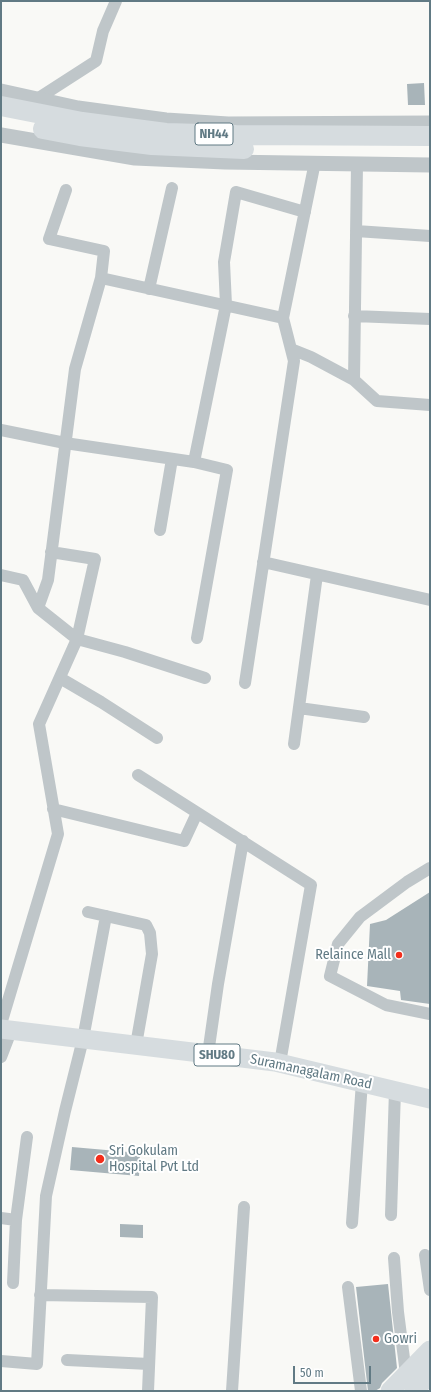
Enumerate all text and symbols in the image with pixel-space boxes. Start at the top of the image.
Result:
road number: NH44 [195,123,233,145]
place label: Relaince Mall [315,947,391,963]
marker: Relaince Mall [394,950,404,960]
road number: SHU80 [194,1044,240,1066]
street label: Suramanagalam Road [249,1051,373,1093]
place label: Sri Gokulam Hospital Pvt Ltd [109,1143,199,1176]
marker: Sri Gokulam Hospital Pvt Ltd [94,1153,106,1165]
place label: Gowri [384,1331,417,1347]
marker: Gowri [371,1334,381,1344]
scale bar [295,1358,373,1384]
text: 50 m [300,1366,324,1380]

